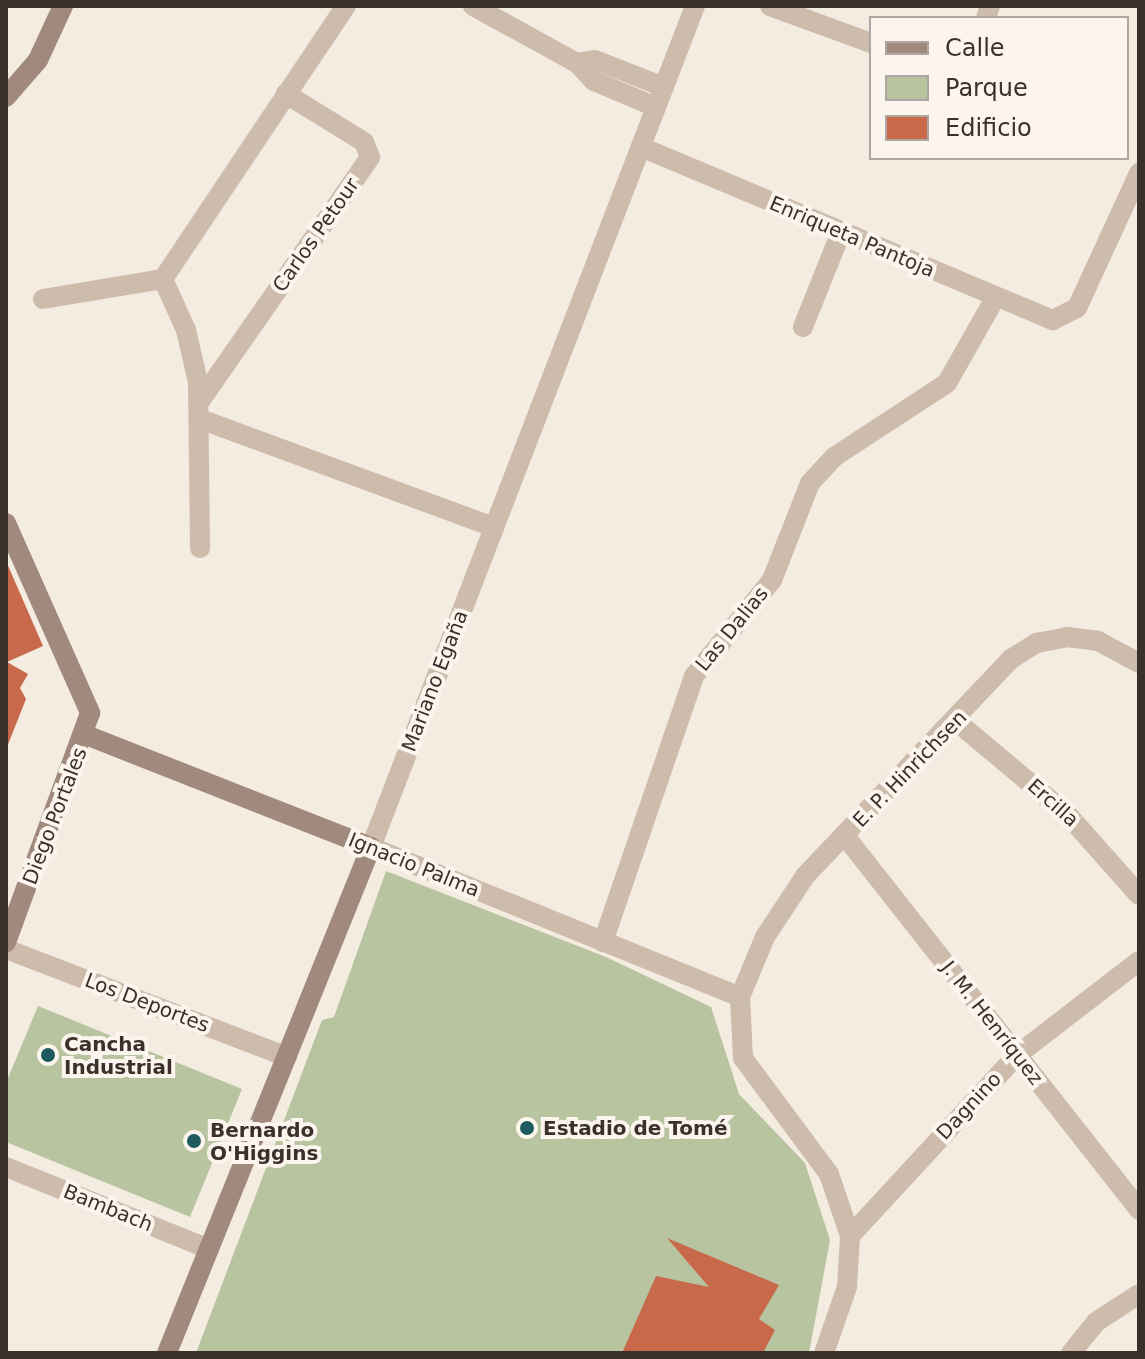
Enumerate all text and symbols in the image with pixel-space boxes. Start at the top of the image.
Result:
legend [869,16,1129,160]
text: Calle [945,34,1005,62]
text: Parque [945,74,1028,102]
text: Edificio [945,114,1032,142]
street label: Carlos Petour [268,173,364,297]
street label: Enriqueta Pantoja [766,191,938,283]
street label: Las Dalias [691,582,773,676]
street label: Mariano Egaña [397,607,473,755]
street label: E. P. Hinrichsen [848,706,972,832]
street label: Diego Portales [18,744,92,888]
street label: Ercilla [1023,774,1083,832]
street label: Ignacio Palma [345,828,483,902]
street label: J. M. Henríquez [936,956,1048,1090]
street label: Los Deportes [81,968,213,1038]
place label: Cancha Industrial [64,1032,173,1079]
marker: Cancha Industrial [39,1046,57,1064]
street label: Dagnino [932,1067,1006,1145]
place label: Estadio de Tomé [543,1116,727,1140]
place label: Bernardo O'Higgins [210,1118,318,1165]
marker: Estadio de Tomé [518,1119,536,1137]
marker: Bernardo O'Higgins [185,1132,203,1150]
street label: Bambach [60,1179,156,1237]

